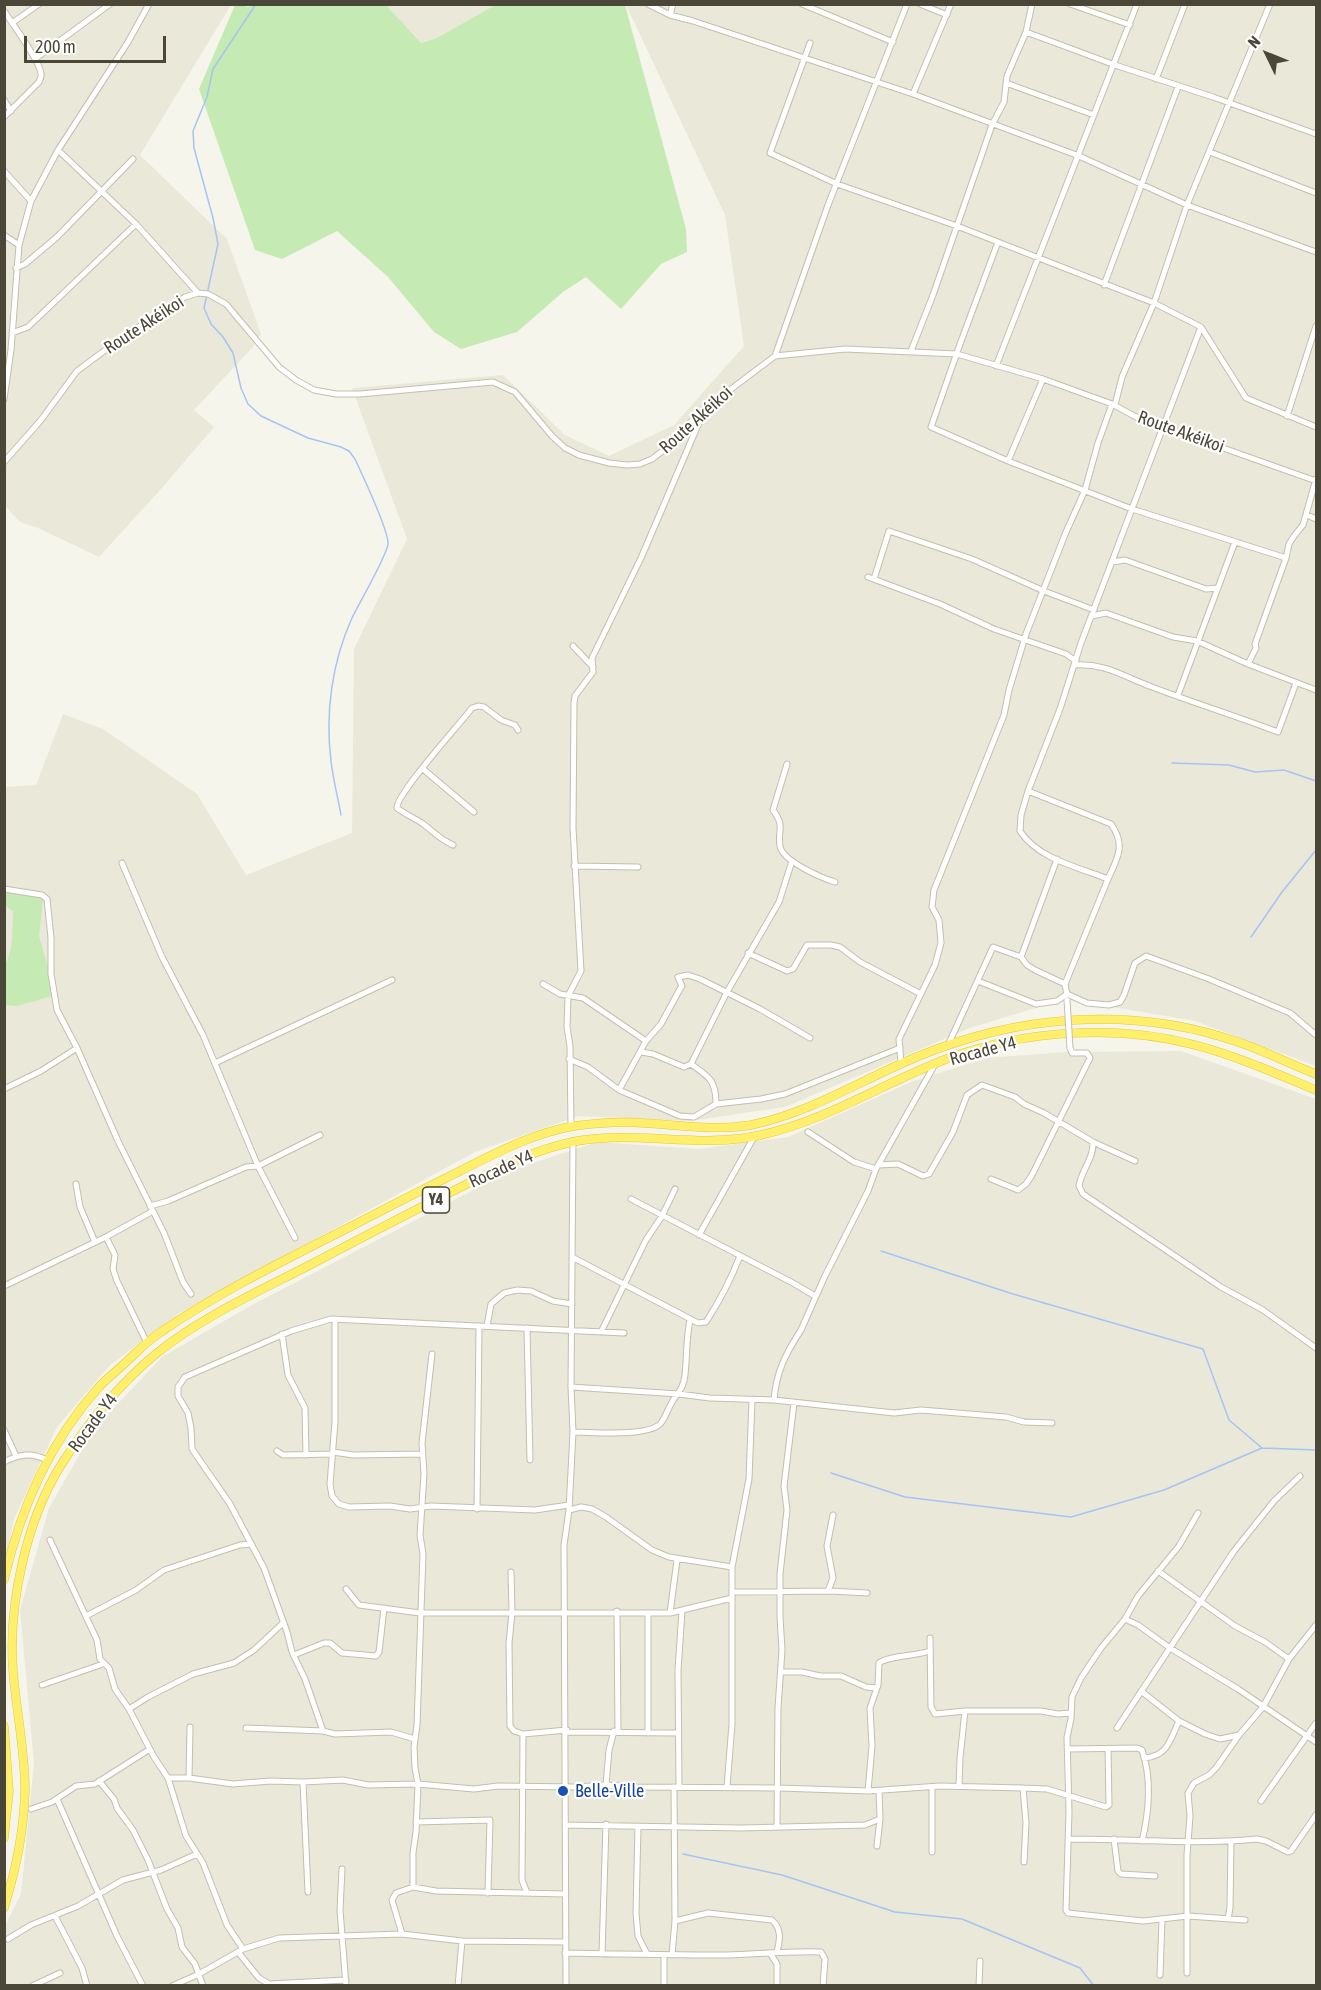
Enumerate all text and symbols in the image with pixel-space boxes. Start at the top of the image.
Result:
scale bar [27,24,170,62]
north arrow [1237,24,1297,84]
text: N [1244,32,1264,51]
text: 200 m [35,36,76,57]
street label: Route Akéikoi [100,291,188,359]
street label: Route Akéikoi [655,382,737,458]
street label: Route Akéikoi [1135,406,1227,458]
street label: Rocade Y4 [947,1032,1019,1070]
street label: Rocade Y4 [465,1145,537,1193]
road number: Y4 [422,1187,450,1213]
street label: Rocade Y4 [64,1389,122,1457]
place label: Belle-Ville [575,1780,644,1802]
marker: Belle-Ville [556,1784,570,1798]

